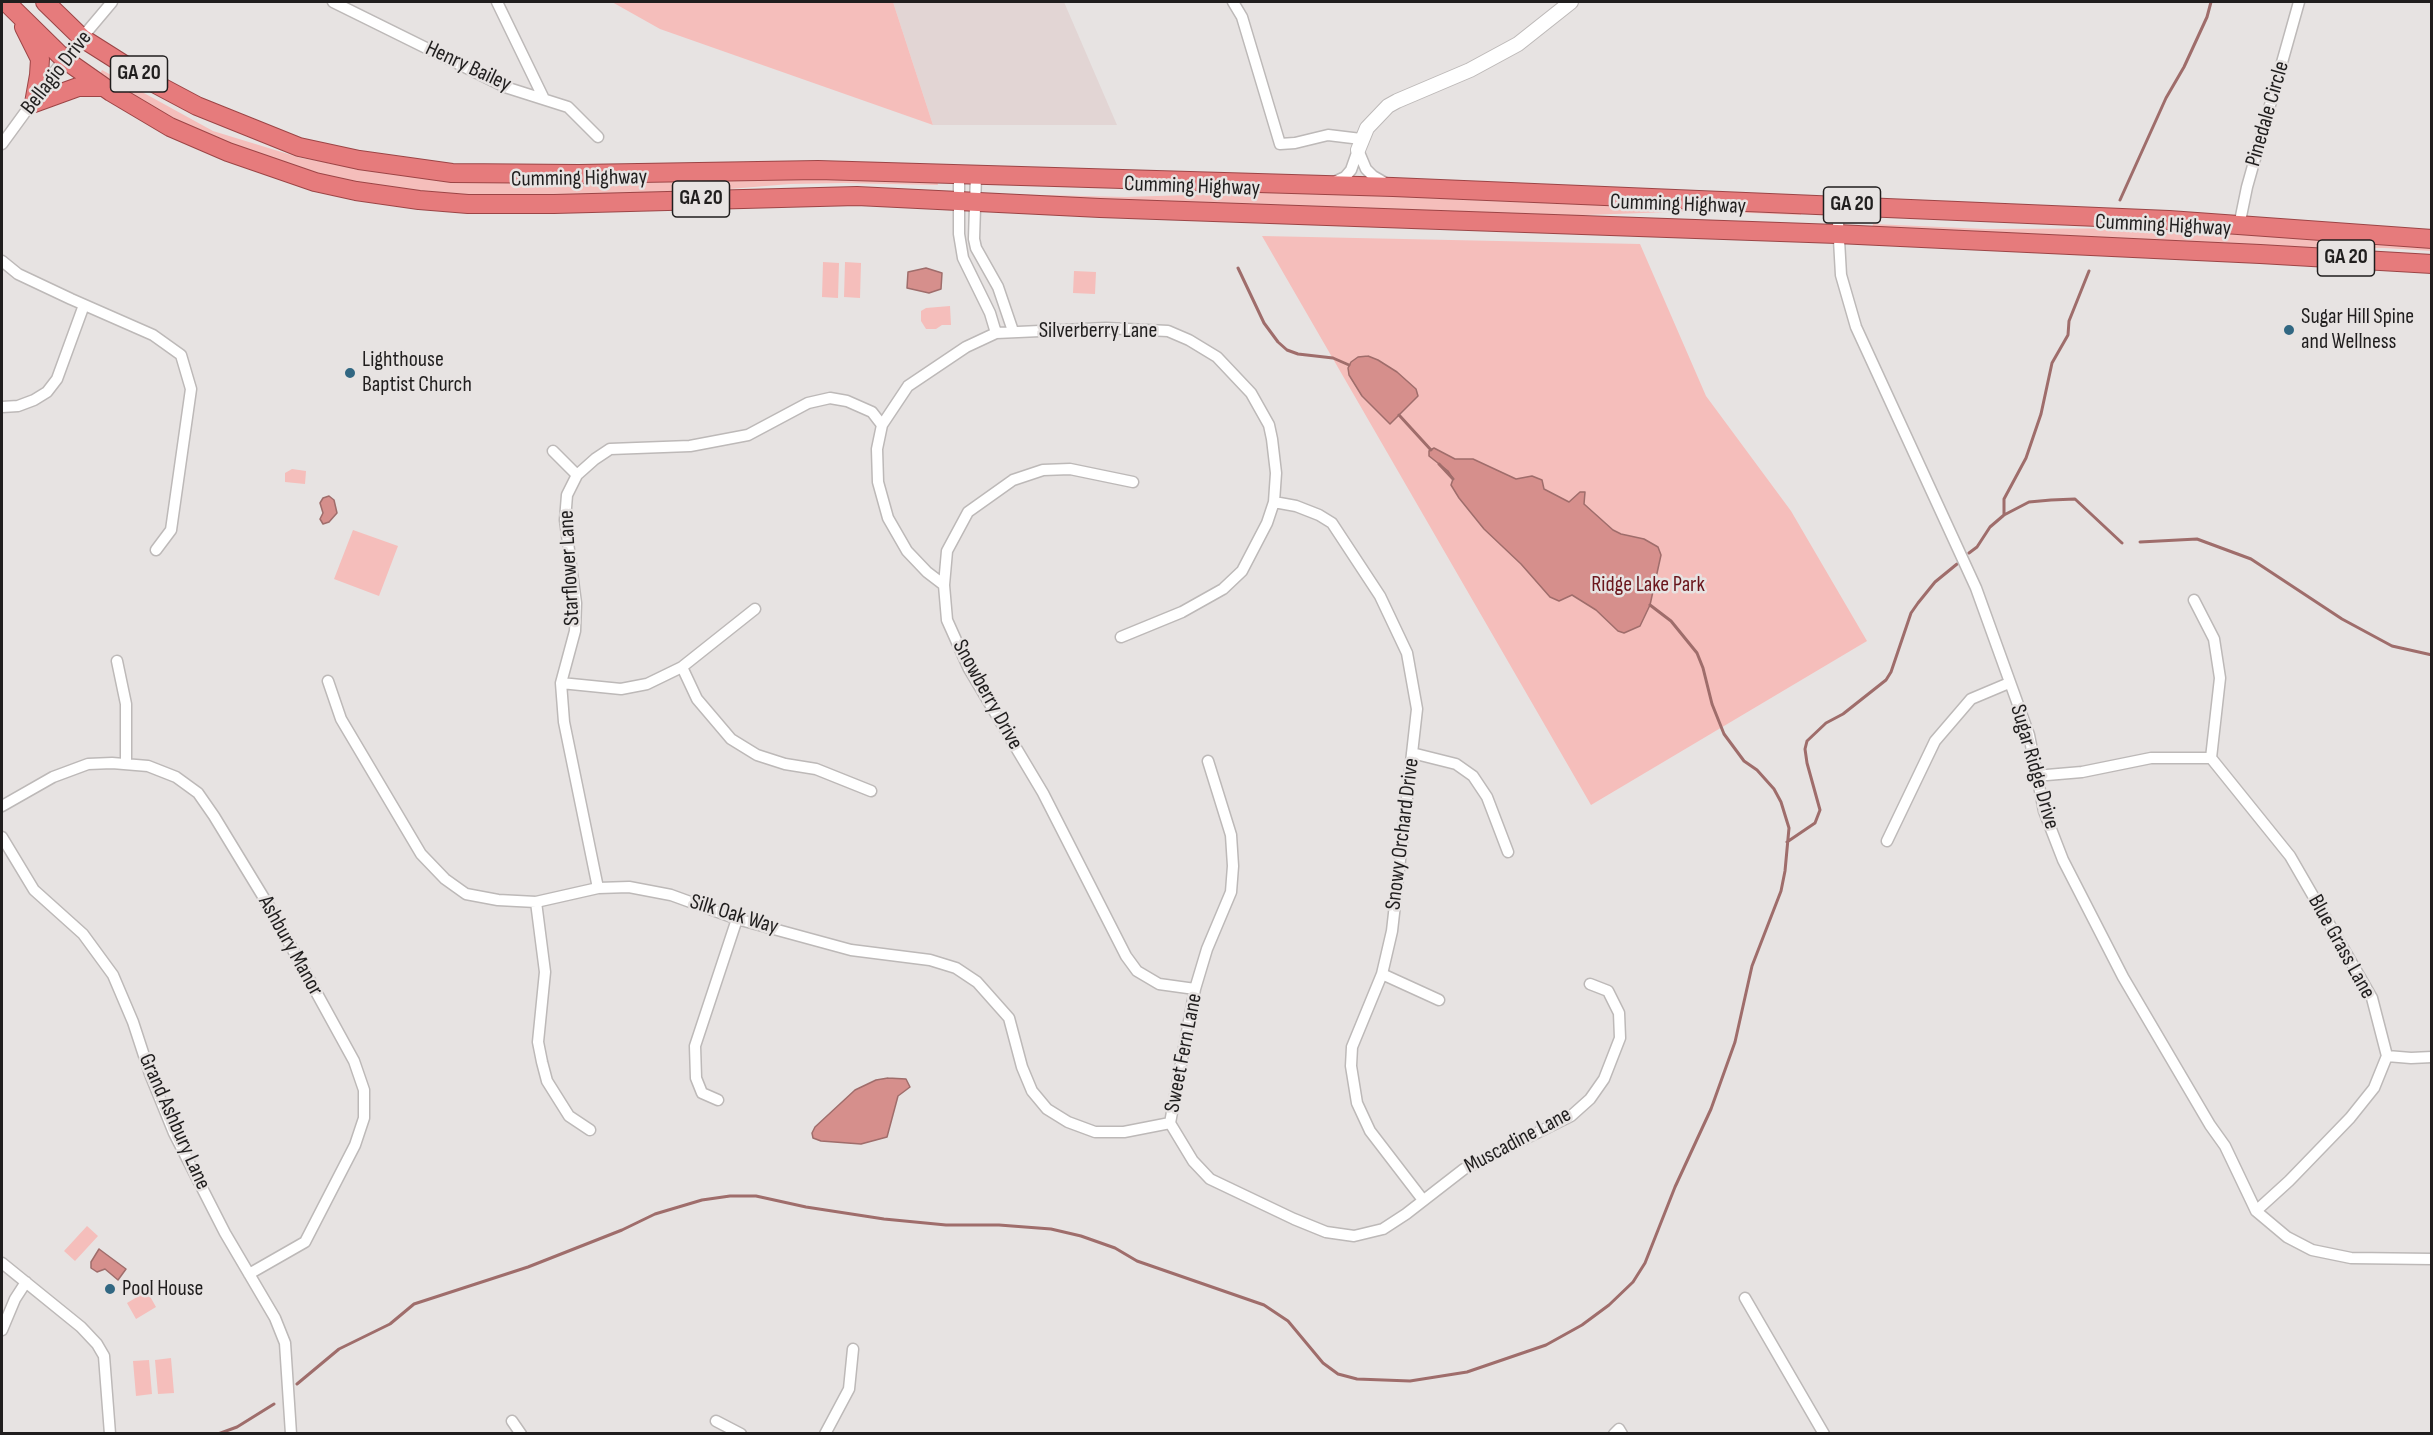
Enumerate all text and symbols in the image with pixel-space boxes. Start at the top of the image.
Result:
street label: Bellagio Drive [16,26,98,120]
street label: Henry Bailey [421,36,515,98]
road number: GA 20 [110,56,168,92]
street label: Pinedale Circle [2240,58,2296,170]
street label: Cumming Highway [511,165,647,193]
street label: Cumming Highway [1124,171,1260,203]
road number: GA 20 [672,181,730,217]
road number: GA 20 [1824,187,1880,223]
street label: Cumming Highway [1610,189,1746,221]
street label: Cumming Highway [2094,209,2232,243]
road number: GA 20 [2318,240,2374,276]
place label: Sugar Hill Spine and Wellness [2301,304,2414,356]
street label: Silverberry Lane [1039,318,1157,344]
marker: Sugar Hill Spine and Wellness [2282,323,2296,337]
place label: Lighthouse Baptist Church [362,347,472,398]
marker: Lighthouse Baptist Church [343,366,357,380]
street label: Starflower Lane [554,510,586,626]
park label: Ridge Lake Park [1591,572,1705,598]
street label: Snowberry Drive [946,636,1028,754]
street label: Sugar Ridge Drive [2004,702,2064,832]
street label: Snowy Orchard Drive [1381,757,1425,911]
street label: Silk Oak Way [687,889,781,941]
street label: Blue Grass Lane [2302,890,2380,1004]
street label: Ashbury Manor [252,891,328,1001]
street label: Sweet Fern Lane [1160,991,1208,1115]
street label: Grand Ashbury Lane [132,1050,216,1194]
street label: Muscadine Lane [1460,1102,1576,1180]
place label: Pool House [122,1276,203,1302]
marker: Pool House [103,1282,117,1296]

